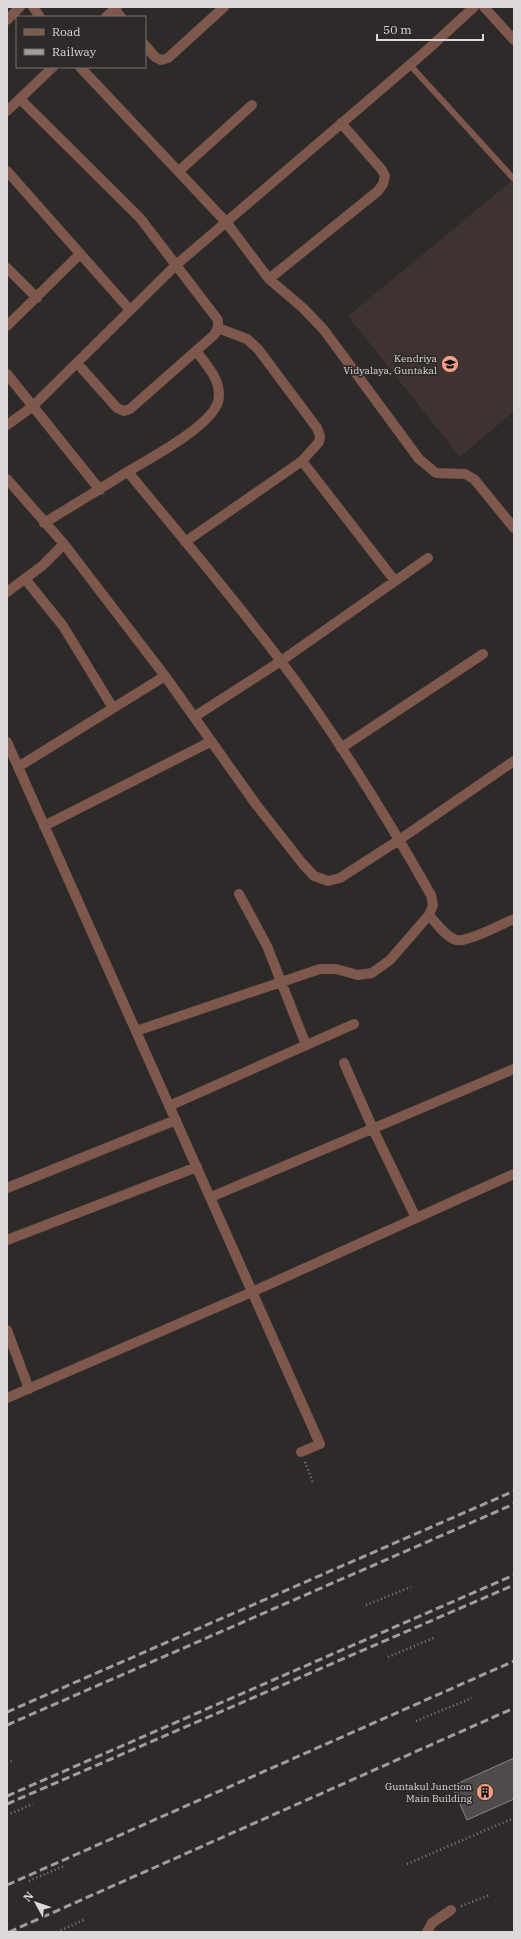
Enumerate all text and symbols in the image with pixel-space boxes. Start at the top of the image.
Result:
legend [16,16,146,68]
scale bar [377,16,483,42]
text: 50 m [383,22,412,37]
text: Road [52,24,81,39]
text: Railway [52,44,97,59]
place label: Kendriya Vidyalaya, Guntakal [344,352,438,377]
school or university icon: Kendriya Vidyalaya, Guntakal [440,354,460,374]
place label: Guntakul Junction Main Building [385,1780,473,1805]
building icon: Guntakul Junction Main Building [475,1782,495,1802]
north arrow [16,1883,56,1923]
text: N [20,1889,37,1904]

